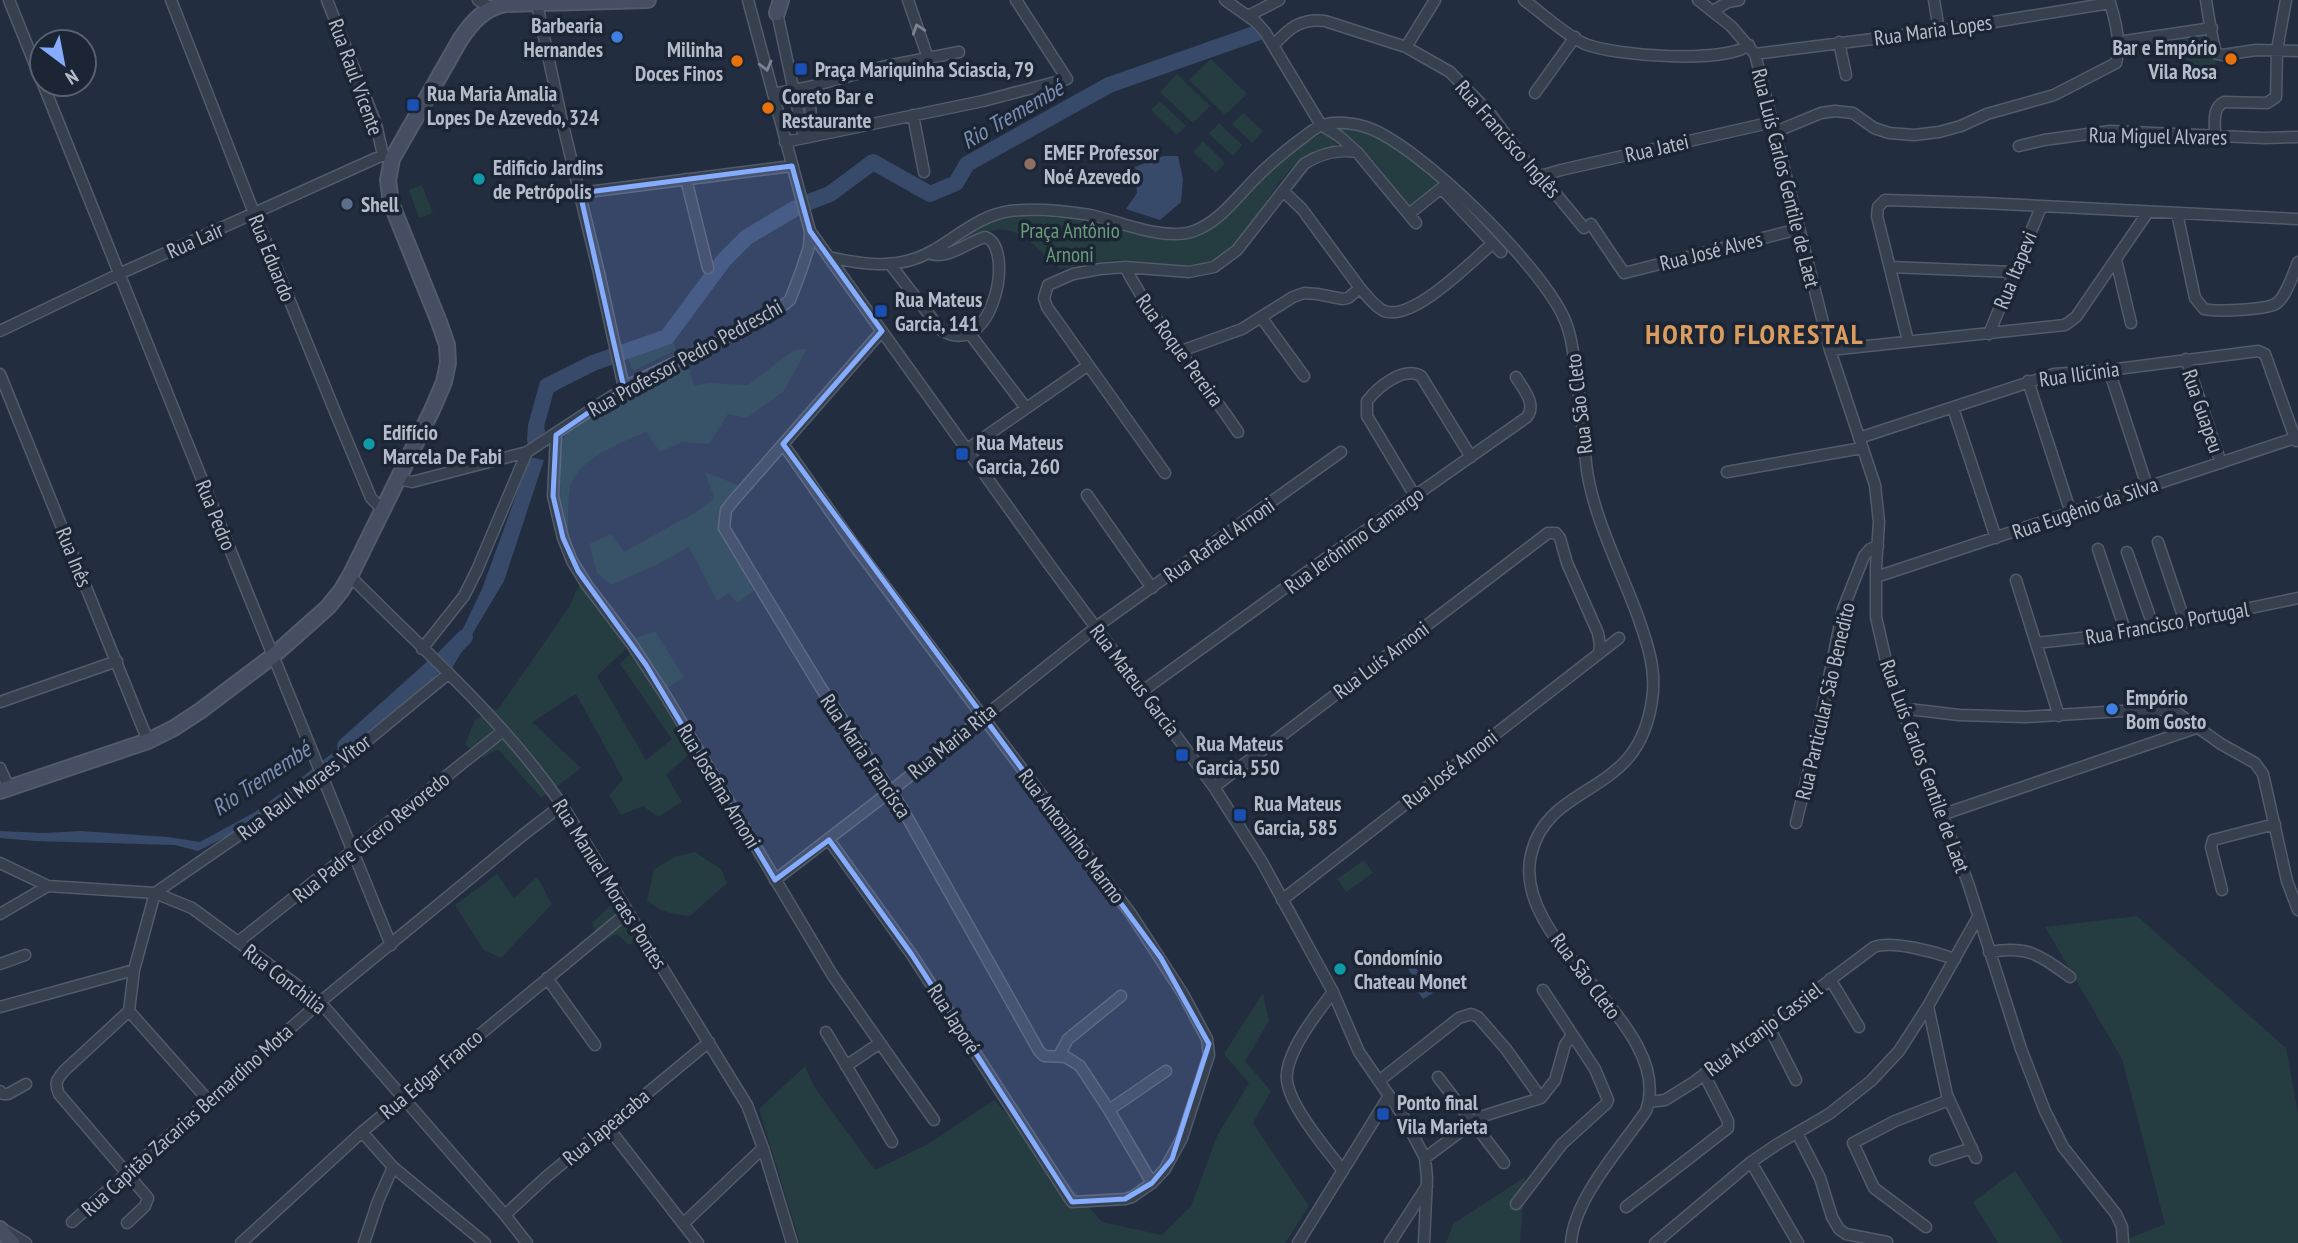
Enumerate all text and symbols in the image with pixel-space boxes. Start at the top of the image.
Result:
street label: Rua Maria Lopes [1872,8,1994,52]
place label: Barbearia Hernandes [523,12,603,63]
street label: Rua Raul Vicente [322,15,390,139]
one-way arrow [912,23,926,36]
north arrow [28,28,98,98]
marker: Barbearia Hernandes [609,29,625,45]
place label: Bar e Empório Vila Rosa [2112,34,2217,85]
place label: Milinha Doces Finos [635,36,723,87]
marker: Bar e Empório Vila Rosa [2223,51,2239,67]
marker: Milinha Doces Finos [729,53,745,69]
place label: Praça Mariquinha Sciascia, 79 [815,56,1034,83]
one-way arrow [757,60,772,72]
marker: Praça Mariquinha Sciascia, 79 [793,61,809,77]
text: N [61,65,83,90]
street label: Rua Luís Carlos Gentile de Laet [1746,66,1826,291]
water label: Rio Tremembé [956,72,1070,155]
street label: Rua Francisco Inglês [1449,74,1567,204]
place label: Rua Maria Amalia Lopes De Azevedo, 324 [427,80,599,131]
place label: Coreto Bar e Restaurante [782,83,874,134]
marker: Rua Maria Amalia Lopes De Azevedo, 324 [405,97,421,113]
marker: Coreto Bar e Restaurante [760,100,776,116]
street label: Rua Miguel Alvares [2089,121,2227,151]
street label: Rua Jatei [1623,128,1691,168]
place label: EMEF Professor Noé Azevedo [1044,139,1160,190]
place label: Edificio Jardins de Petrópolis [493,154,603,205]
marker: EMEF Professor Noé Azevedo [1022,156,1038,172]
marker: Edificio Jardins de Petrópolis [471,171,487,187]
place label: Shell [361,191,400,218]
marker: Shell [339,196,355,212]
street label: Rua Eduardo [242,210,302,306]
street label: Rua Lair [162,216,228,264]
park label: Praça Antônio Arnoni [1020,217,1120,268]
street label: Rua José Alves [1657,225,1765,277]
street label: Rua Itapevi [1987,227,2043,313]
place label: Rua Mateus Garcia, 141 [895,286,982,337]
street label: Rua Roque Pereira [1130,289,1230,411]
street label: Rua Professor Pedro Pedreschi [583,293,787,423]
marker: Rua Mateus Garcia, 141 [873,303,889,319]
district label: HORTO FLORESTAL [1645,315,1865,352]
street label: Rua São Cleto [1559,352,1599,456]
street label: Rua Ilicinia [2037,355,2121,393]
street label: Rua Guapeu [2176,366,2230,456]
place label: Edifício Marcela De Fabi [383,419,502,470]
place label: Rua Mateus Garcia, 260 [976,429,1063,480]
marker: Edifício Marcela De Fabi [361,436,377,452]
marker: Rua Mateus Garcia, 260 [954,446,970,462]
street label: Rua Eugênio da Silva [2009,470,2161,546]
street label: Rua Pedro [190,476,242,554]
street label: Rua Jerônimo Camargo [1279,480,1429,600]
street label: Rua Rafael Arnoni [1158,492,1280,588]
street label: Rua Inês [50,523,98,591]
street label: Rua Francisco Portugal [2083,595,2251,651]
street label: Rua Particular São Benedito [1789,600,1861,802]
street label: Rua Luís Arnoni [1328,615,1434,705]
street label: Rua Mateus Garcia [1084,618,1186,742]
street label: Rua Luís Carlos Gentile de Laet [1874,656,1976,876]
place label: Empório Bom Gosto [2126,684,2206,735]
street label: Rua Maria Francisca [815,689,917,823]
street label: Rua Maria Rita [902,697,1002,785]
marker: Empório Bom Gosto [2104,701,2120,717]
street label: Rua Josefina Arnoni [671,719,767,853]
street label: Rua José Arnoni [1397,723,1503,815]
street label: Rua Raul Moraes Vitor [232,728,376,846]
place label: Rua Mateus Garcia, 550 [1196,730,1283,781]
water label: Rio Tremembé [206,733,318,822]
marker: Rua Mateus Garcia, 550 [1174,747,1190,763]
street label: Rua Antoninho Marmo [1013,763,1131,909]
street label: Rua Padre Cicero Revoredo [287,765,455,909]
place label: Rua Mateus Garcia, 585 [1254,790,1341,841]
street label: Rua Manuel Moraes Pontes [547,794,673,974]
marker: Rua Mateus Garcia, 585 [1232,807,1248,823]
street label: Rua São Cleto [1545,928,1627,1024]
street label: Rua Conchilia [238,938,332,1020]
place label: Condomínio Chateau Monet [1354,944,1467,995]
marker: Condomínio Chateau Monet [1332,961,1348,977]
street label: Rua Arcanjo Cassiel [1699,976,1827,1082]
street label: Rua Japoré [921,979,987,1059]
street label: Rua Capitão Zacarias Bernardino Mota [76,1018,298,1222]
street label: Rua Edgar Franco [374,1023,488,1125]
street label: Rua Japeacaba [557,1083,655,1171]
place label: Ponto final Vila Marieta [1396,1089,1488,1140]
marker: Ponto final Vila Marieta [1375,1106,1391,1122]

